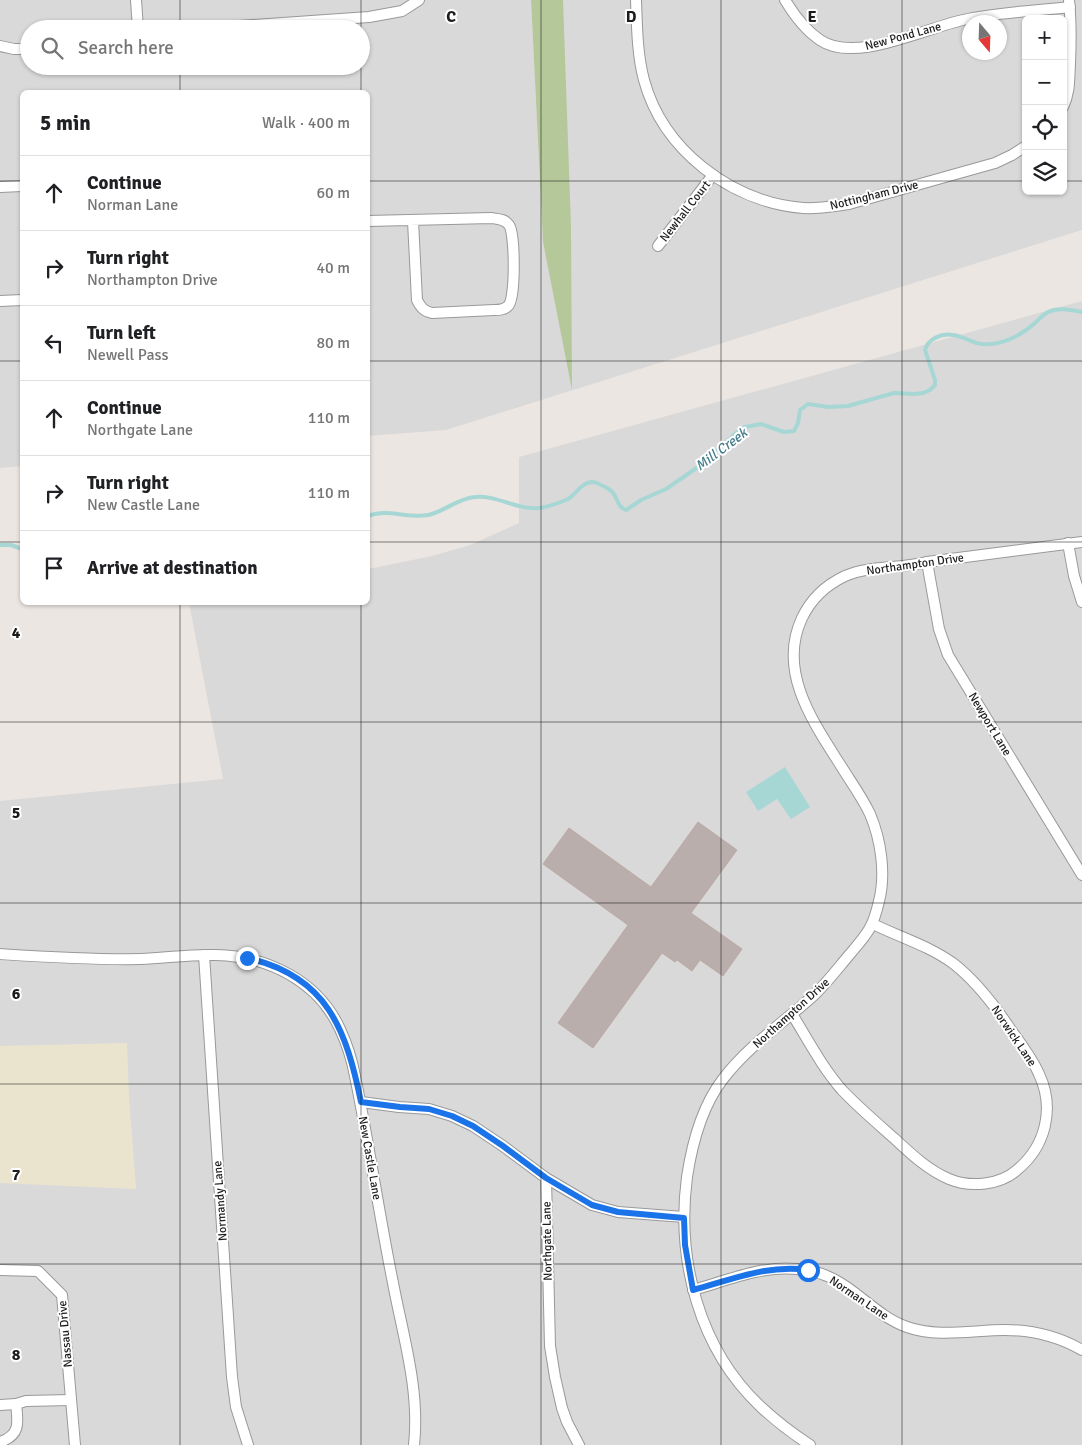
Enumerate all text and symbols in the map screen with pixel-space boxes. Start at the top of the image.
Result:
text: C [446,7,456,27]
text: D [626,7,637,27]
text: E [807,7,817,27]
north arrow [962,15,1007,60]
map controls [1022,15,1067,195]
button: + [1022,15,1067,60]
street label: New Pond Lane [863,19,943,54]
search box [20,20,370,75]
icon: search [38,34,66,62]
text: Search here [78,36,174,60]
button: − [1022,60,1067,105]
button: locate [1022,105,1067,150]
text: 5 min [40,110,91,136]
text: Walk · 400 m [262,113,350,133]
button: layers [1022,150,1067,195]
text: Continue [87,171,162,195]
street label: Nottingham Drive [828,177,920,214]
street label: Newhall Court [657,178,714,245]
icon: ahead [40,179,68,207]
text: 60 m [316,183,350,203]
text: Norman Lane [87,195,178,215]
text: Turn right [87,246,169,270]
icon: right [40,254,68,282]
text: 40 m [316,258,350,278]
text: Northampton Drive [87,270,218,290]
text: Turn left [87,321,156,345]
icon: left [40,329,68,357]
text: 80 m [316,333,350,353]
text: Newell Pass [87,345,169,365]
text: Continue [87,396,162,420]
icon: ahead [40,404,68,432]
text: 110 m [308,408,350,428]
text: Northgate Lane [87,420,193,440]
water label: Mill Creek [692,423,752,474]
text: Turn right [87,471,169,495]
icon: right [40,479,68,507]
text: 110 m [308,483,350,503]
text: New Castle Lane [87,495,200,515]
street label: Northampton Drive [865,550,965,579]
icon: arrive [40,554,68,582]
text: Arrive at destination [87,556,258,580]
text: 4 [12,623,21,643]
street label: Newport Lane [965,690,1014,759]
text: 5 [12,803,20,823]
route end [236,947,259,970]
street label: Northampton Drive [750,975,833,1052]
text: 6 [12,984,21,1004]
street label: Norwick Lane [988,1003,1039,1070]
street label: New Castle Lane [355,1115,384,1201]
street label: Normandy Lane [210,1160,231,1242]
text: 7 [12,1165,21,1185]
street label: Northgate Lane [539,1201,556,1281]
route start [797,1259,820,1282]
street label: Norman Lane [826,1273,891,1324]
street label: Nassau Drive [55,1300,76,1368]
text: 8 [12,1345,21,1365]

